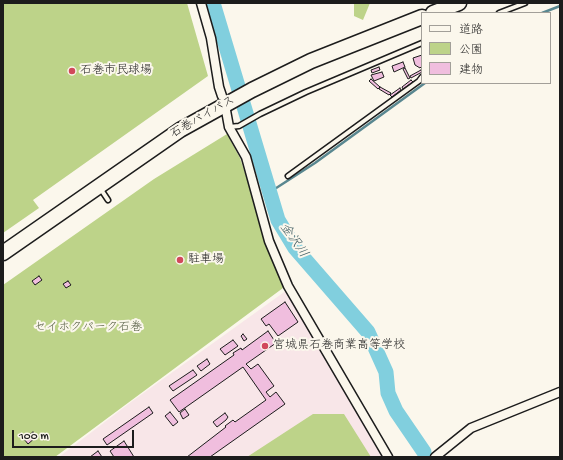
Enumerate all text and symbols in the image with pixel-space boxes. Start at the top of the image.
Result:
legend [421,12,551,84]
text: 道路 [459,24,483,38]
text: 公園 [459,44,483,58]
place label: 石巻市民球場 [80,64,152,78]
text: 建物 [459,64,483,78]
marker: 石巻市民球場 [67,66,77,76]
street label: 石巻バイパス [168,94,238,142]
water label: 金沢川 [275,221,311,261]
place label: 駐車場 [188,253,224,267]
marker: 駐車場 [175,255,185,265]
park label: セイホクパーク石巻 [34,321,142,335]
place label: 宮城県石巻商業高等学校 [273,339,405,353]
marker: 宮城県石巻商業高等学校 [260,341,270,351]
scale bar [14,422,136,448]
text: 100 m [19,430,49,444]

